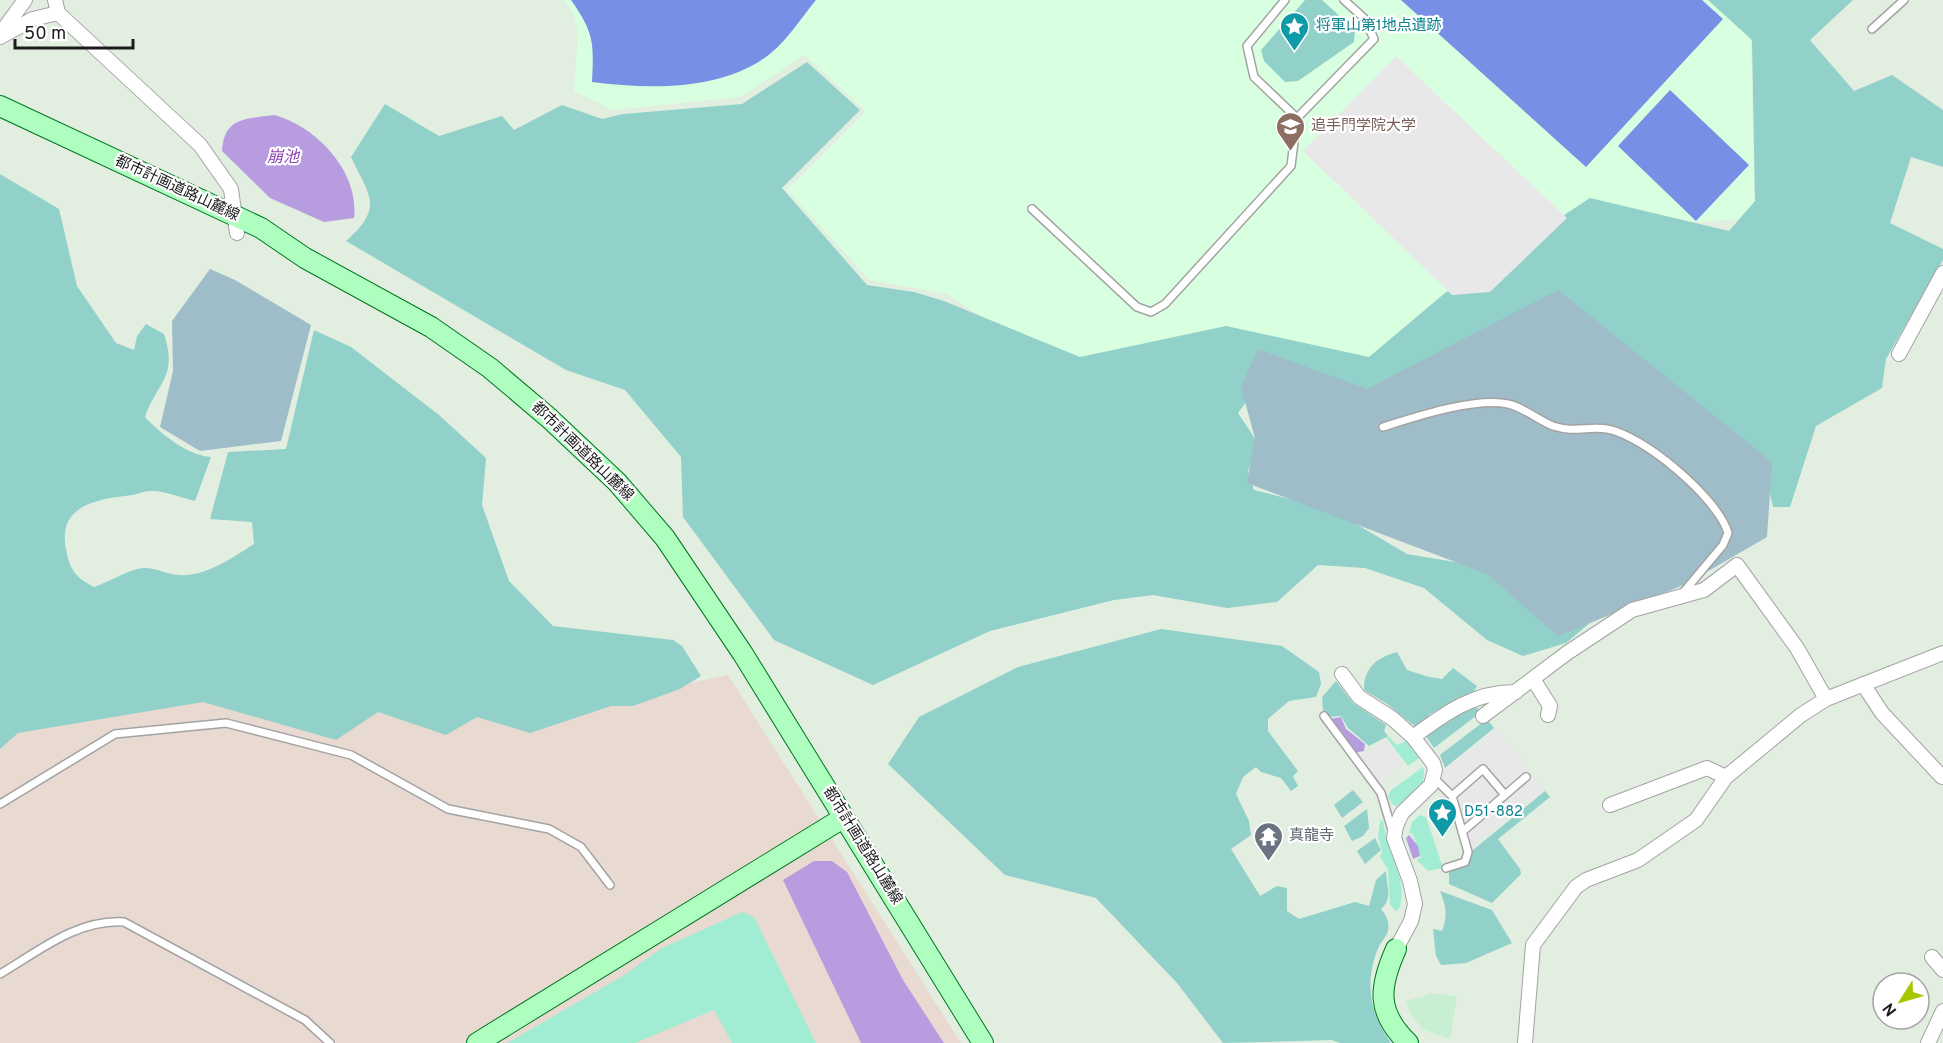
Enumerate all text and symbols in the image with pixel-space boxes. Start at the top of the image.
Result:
place icon: 将軍山第1地点遺跡 [1279,10,1311,52]
scale bar [15,12,134,50]
place label: 将軍山第1地点遺跡 [1316,17,1442,36]
text: 50 m [24,23,66,46]
school or university icon: 追手門学院大学 [1274,110,1306,152]
place label: 追手門学院大学 [1311,117,1416,136]
water label: 崩池 [267,148,301,168]
street label: 都市計画道路山麓線 [112,152,242,226]
street label: 都市計画道路山麓線 [527,398,637,506]
street label: 都市計画道路山麓線 [818,784,906,908]
place icon: D51-882 [1427,796,1459,838]
place label: D51-882 [1464,803,1523,822]
temple icon: 真龍寺 [1252,820,1284,862]
place label: 真龍寺 [1289,827,1334,846]
north arrow [1871,971,1931,1031]
text: N [1879,998,1902,1019]

